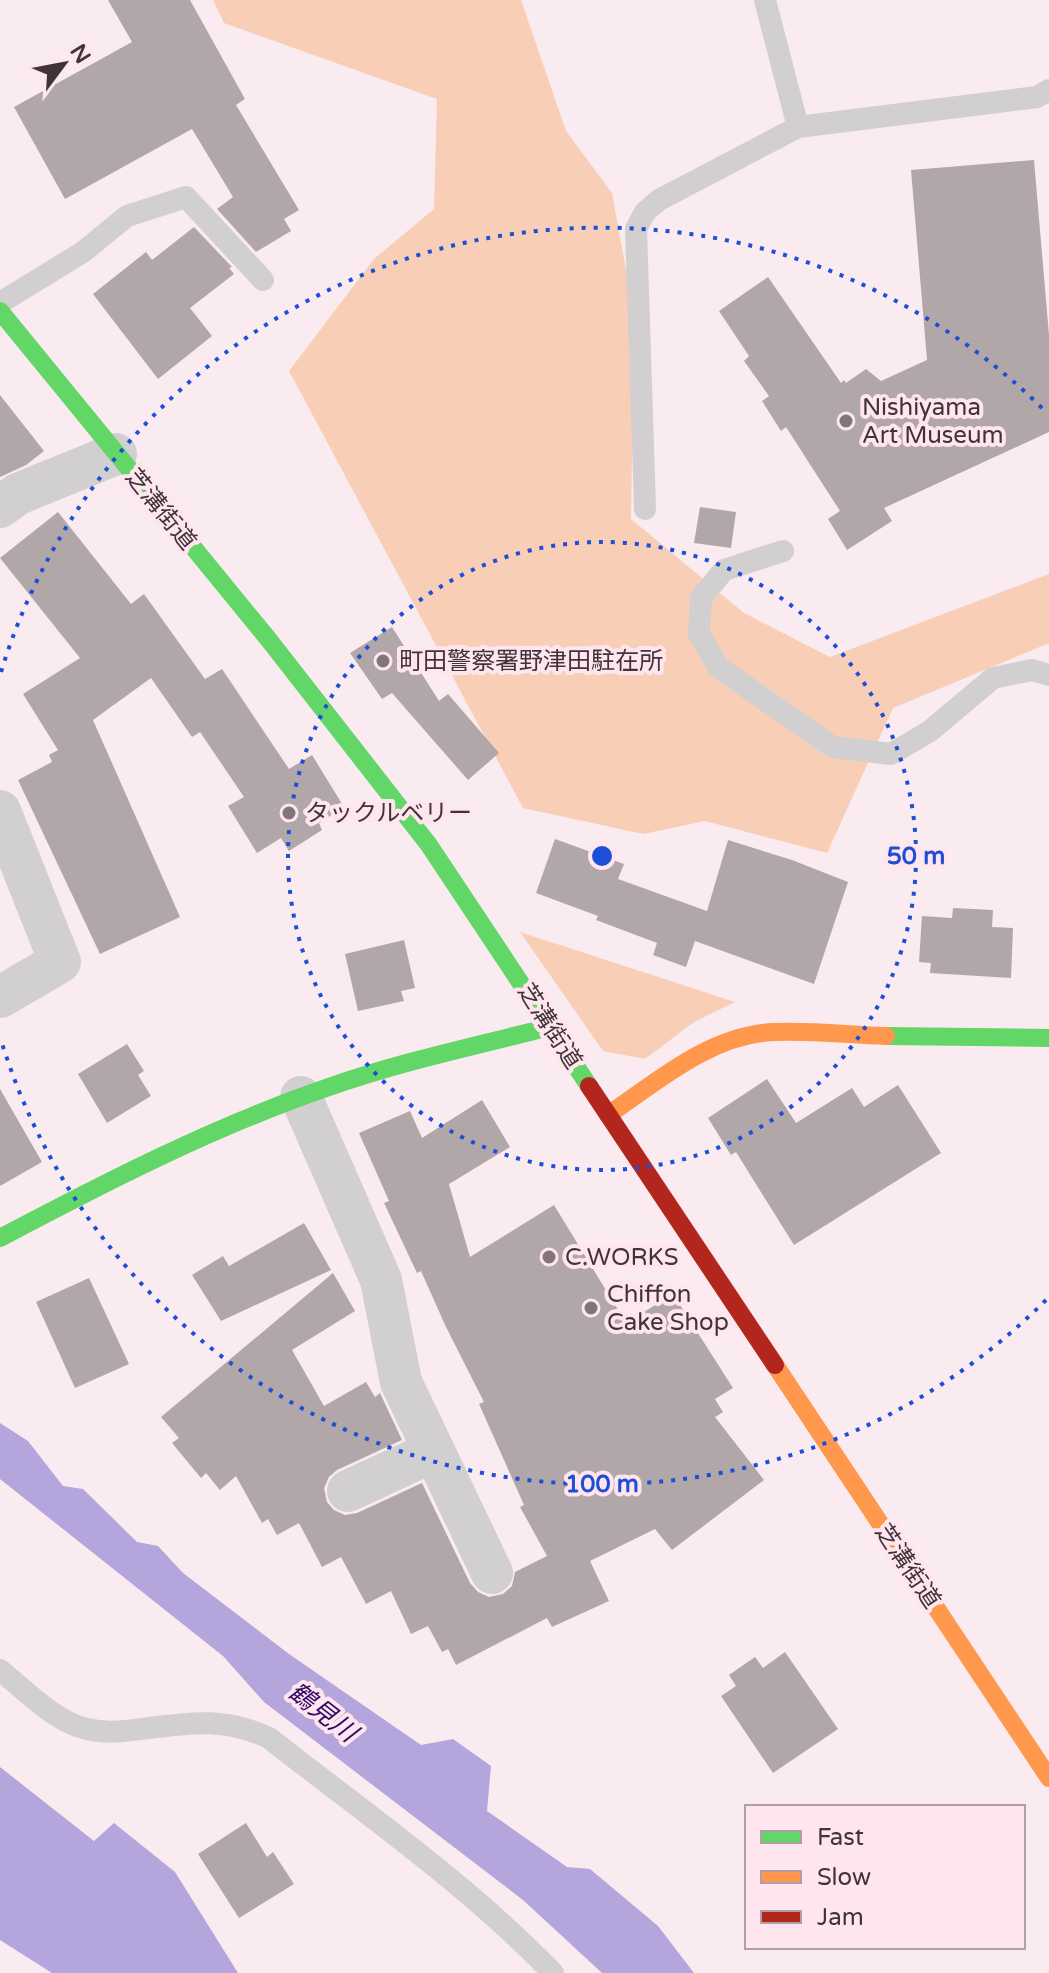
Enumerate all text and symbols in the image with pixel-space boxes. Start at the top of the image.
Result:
north arrow [24,24,104,104]
text: N [64,40,96,68]
place label: Nishiyama Art Museum [862,393,1004,450]
marker: Nishiyama Art Museum [837,412,855,430]
street label: 芝溝街道 [119,463,202,556]
place label: 町田警察署野津田駐在所 [399,647,663,676]
marker: 町田警察署野津田駐在所 [374,652,392,670]
place label: タックルベリー [305,799,472,828]
marker: タックルベリー [280,804,298,822]
centre of rings [588,842,616,870]
text: 50 m [887,842,945,871]
street label: 芝溝街道 [511,978,588,1074]
place label: C.WORKS [565,1243,678,1272]
marker: C.WORKS [540,1248,558,1266]
place label: Chiffon Cake Shop [607,1280,729,1337]
marker: Chiffon Cake Shop [582,1299,600,1317]
text: 100 m [565,1470,639,1499]
street label: 芝溝街道 [869,1518,946,1614]
water label: 鶴見川 [282,1676,365,1750]
legend [745,1805,1025,1949]
text: Fast [817,1823,864,1852]
text: Slow [817,1863,871,1892]
text: Jam [817,1903,864,1932]

